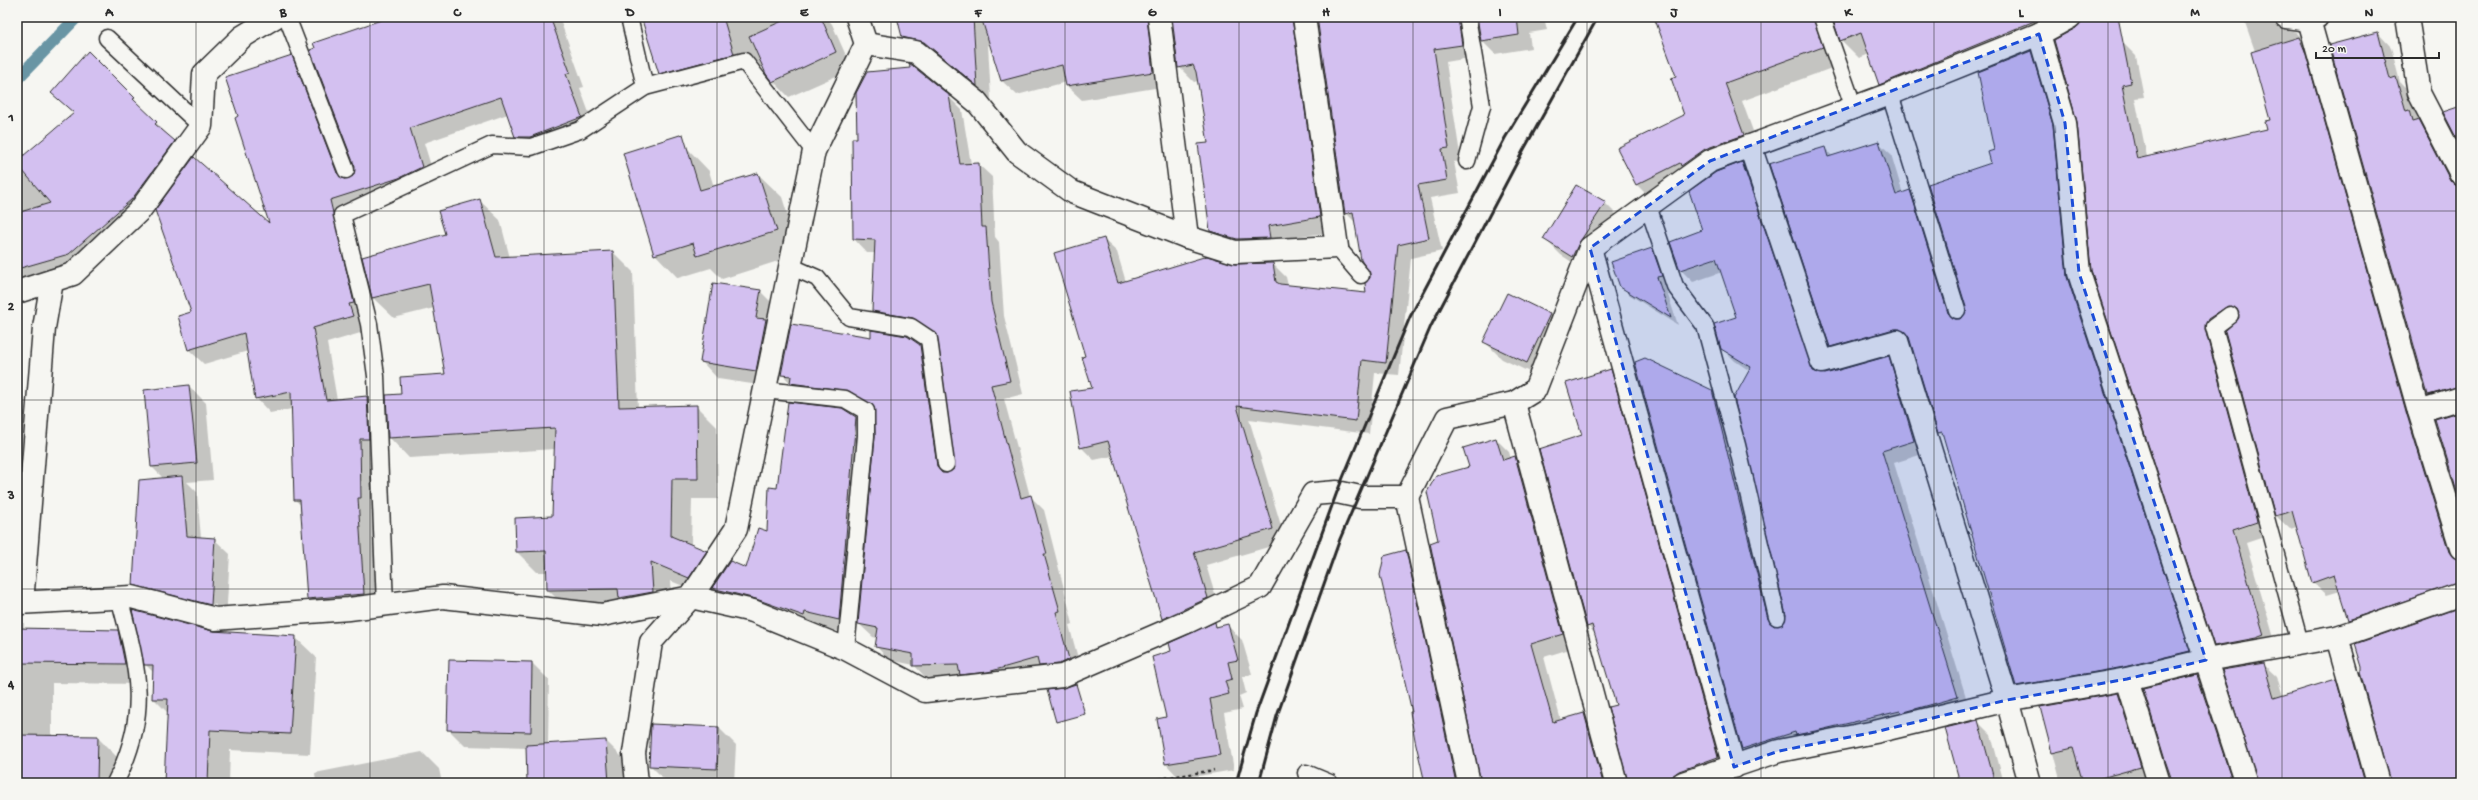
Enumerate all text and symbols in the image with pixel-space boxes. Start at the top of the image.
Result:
text: A [104,6,114,21]
text: B [279,6,288,21]
text: C [452,6,462,21]
text: D [625,6,635,21]
text: E [800,6,809,21]
text: F [974,6,983,21]
text: G [1148,6,1157,21]
text: H [1322,6,1330,21]
text: I [1498,6,1502,21]
text: J [1670,6,1679,21]
text: K [1843,6,1853,21]
text: L [2019,6,2025,21]
text: M [2190,6,2200,21]
text: N [2365,6,2374,21]
scale bar [2316,34,2439,60]
text: 20 m [2322,43,2347,57]
text: 1 [7,111,14,126]
text: 2 [8,300,15,315]
text: 3 [7,489,15,504]
text: 4 [7,678,15,693]

